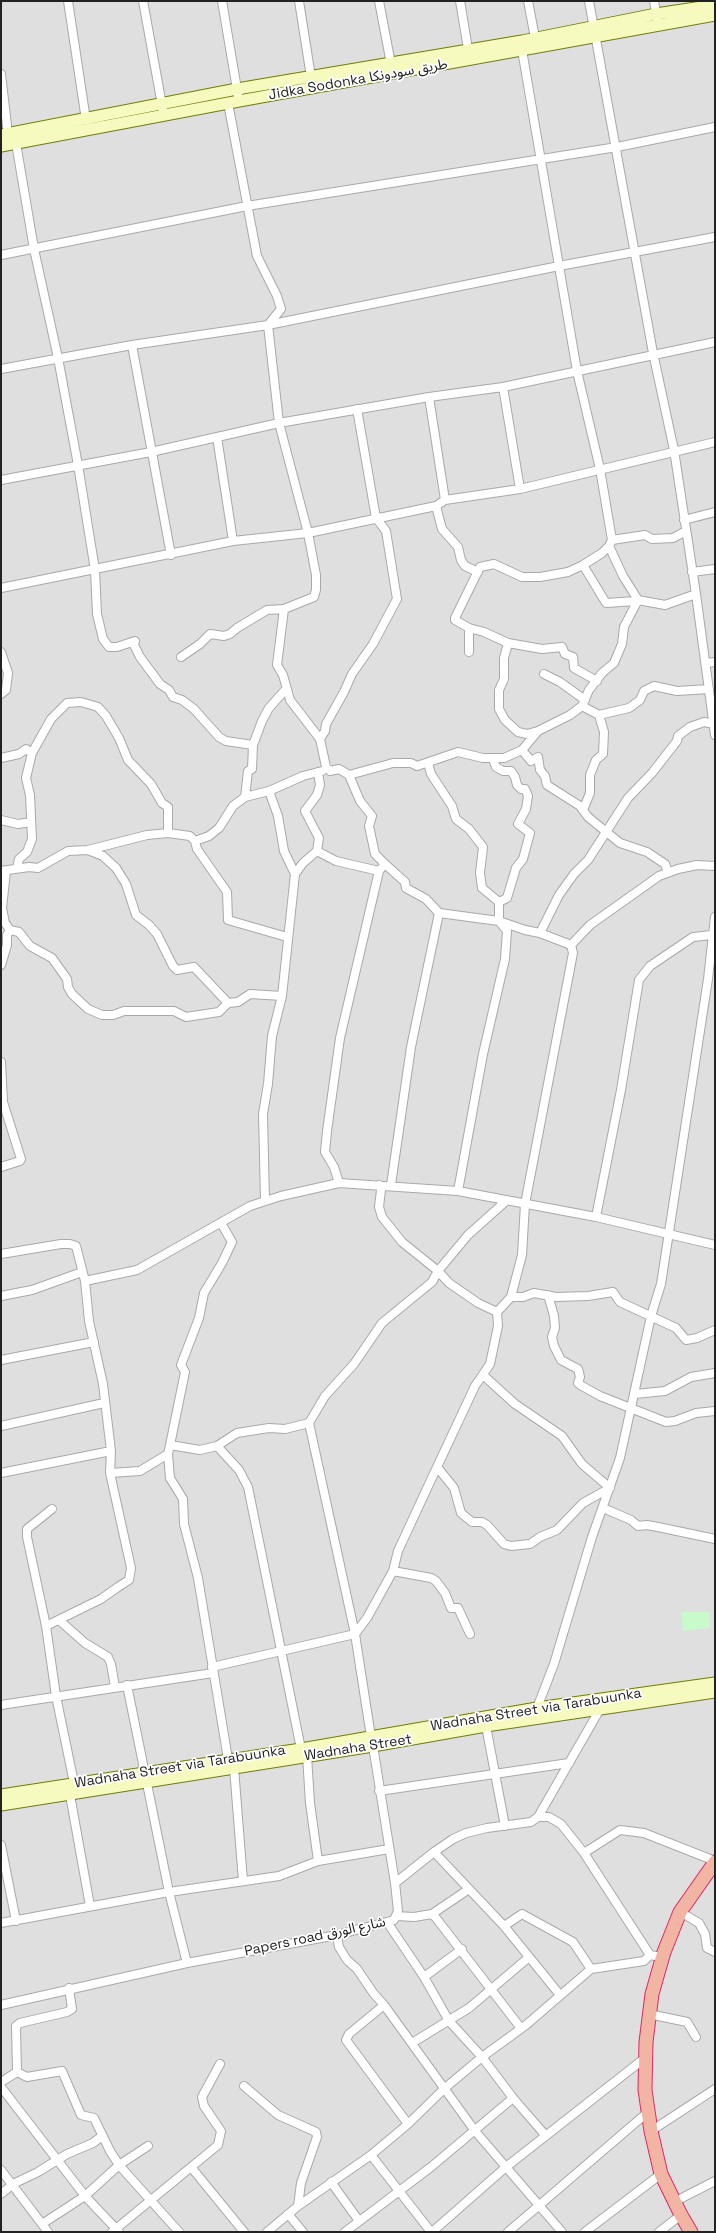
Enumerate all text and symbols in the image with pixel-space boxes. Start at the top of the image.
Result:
street label: Jidka Sodonka طريق سودونكا [267,56,449,104]
street label: Wadnaha Street via Tarabuunka [429,1685,643,1735]
street label: Wadnaha Street [303,1731,413,1765]
street label: Wadnaha Street via Tarabuunka [73,1742,287,1792]
street label: Papers road شارع الورق [243,1914,387,1960]

